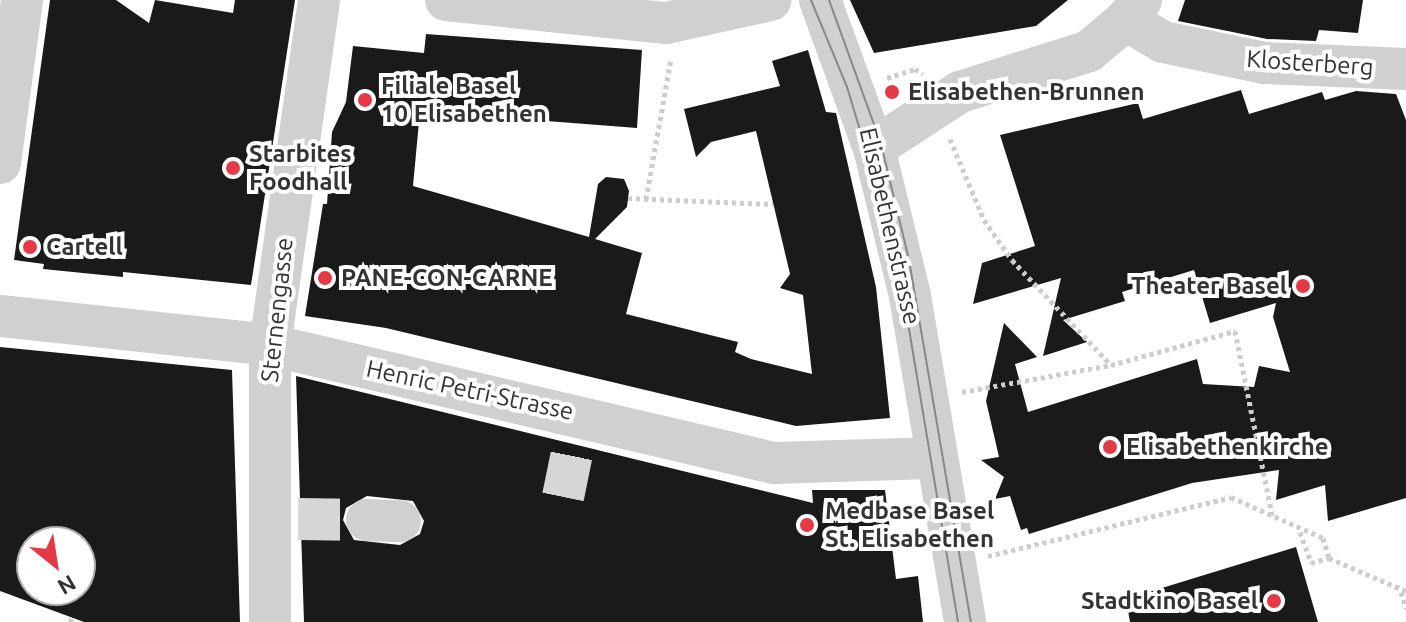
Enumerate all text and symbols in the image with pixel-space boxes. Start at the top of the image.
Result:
street label: Klosterberg [1246,44,1374,82]
place label: Filiale Basel 10 Elisabethen [381,72,547,128]
place label: Elisabethen-Brunnen [908,78,1145,106]
marker: Elisabethen-Brunnen [883,83,901,101]
marker: Filiale Basel 10 Elisabethen [356,91,374,109]
street label: Elisabethenstrasse [853,125,927,327]
place label: Starbites Foodhall [249,140,352,196]
marker: Starbites Foodhall [224,159,242,177]
place label: Cartell [46,233,123,261]
street label: Sternengasse [255,236,299,384]
marker: Cartell [21,238,39,256]
place label: PANE-CON-CARNE [341,264,553,292]
marker: PANE-CON-CARNE [316,269,334,287]
place label: Theater Basel [1131,272,1287,300]
marker: Theater Basel [1294,277,1312,295]
street label: Henric Petri-Strasse [364,354,576,426]
place label: Elisabethenkirche [1126,433,1328,461]
marker: Elisabethenkirche [1101,438,1119,456]
place label: Medbase Basel St. Elisabethen [825,497,994,553]
marker: Medbase Basel St. Elisabethen [796,514,818,536]
north arrow [16,526,96,606]
text: N [54,571,81,600]
place label: Stadtkino Basel [1081,587,1258,615]
marker: Stadtkino Basel [1265,592,1283,610]

